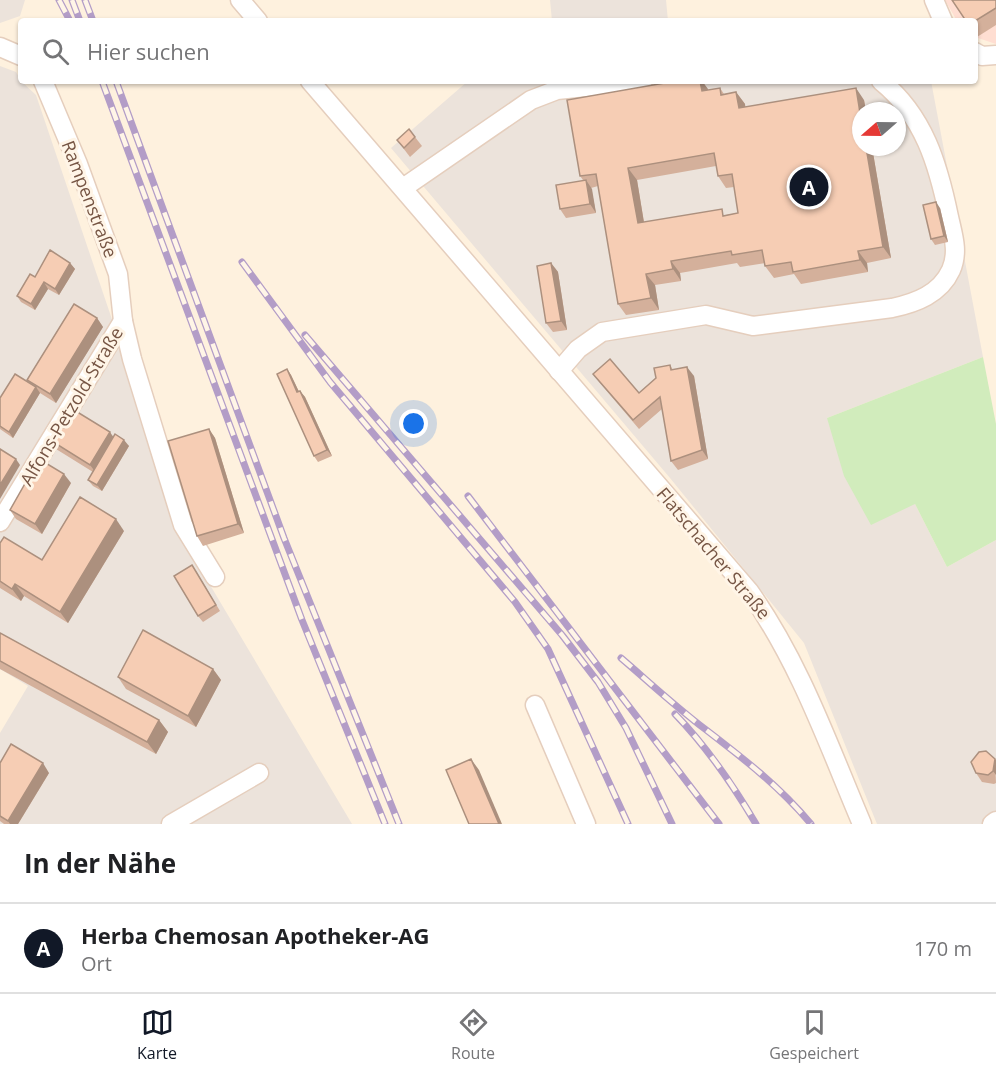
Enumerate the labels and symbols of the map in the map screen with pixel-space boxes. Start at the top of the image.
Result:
north arrow [852,102,906,156]
street label: Rampenstraße [57,137,123,261]
pin: A [790,164,828,210]
street label: Alfons-Petzold-Straße [14,322,128,490]
your location [399,409,428,438]
street label: Flatschacher Straße [652,482,776,624]

